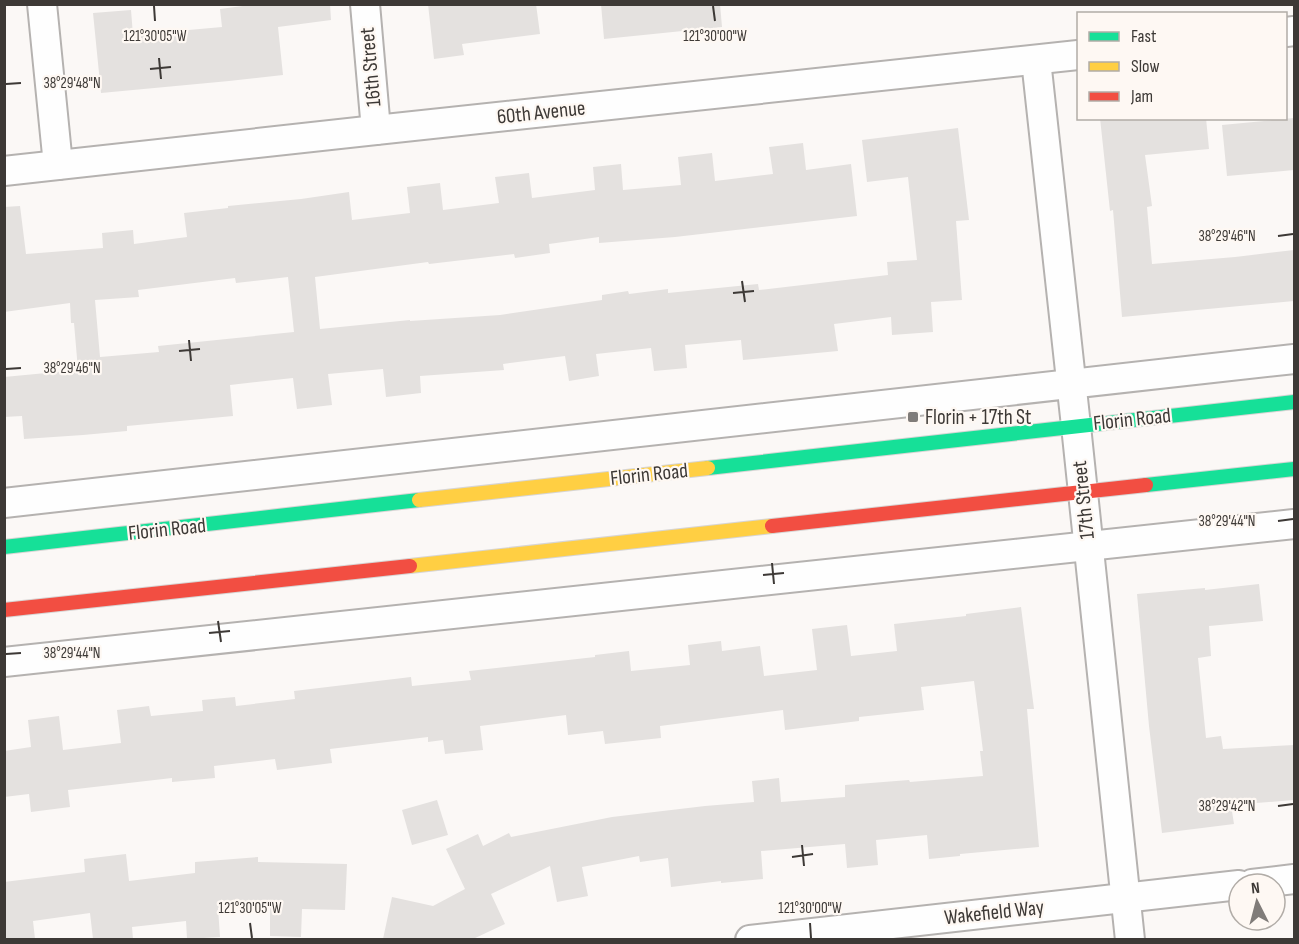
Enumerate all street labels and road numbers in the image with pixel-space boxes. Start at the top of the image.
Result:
street label: 16th Street [355,26,386,108]
street label: 60th Avenue [496,95,586,130]
street label: Florin Road [1092,403,1172,436]
street label: Florin Road [609,458,689,491]
street label: 17th Street [1067,459,1100,541]
street label: Florin Road [127,513,207,546]
street label: Wakefield Way [943,895,1045,930]

